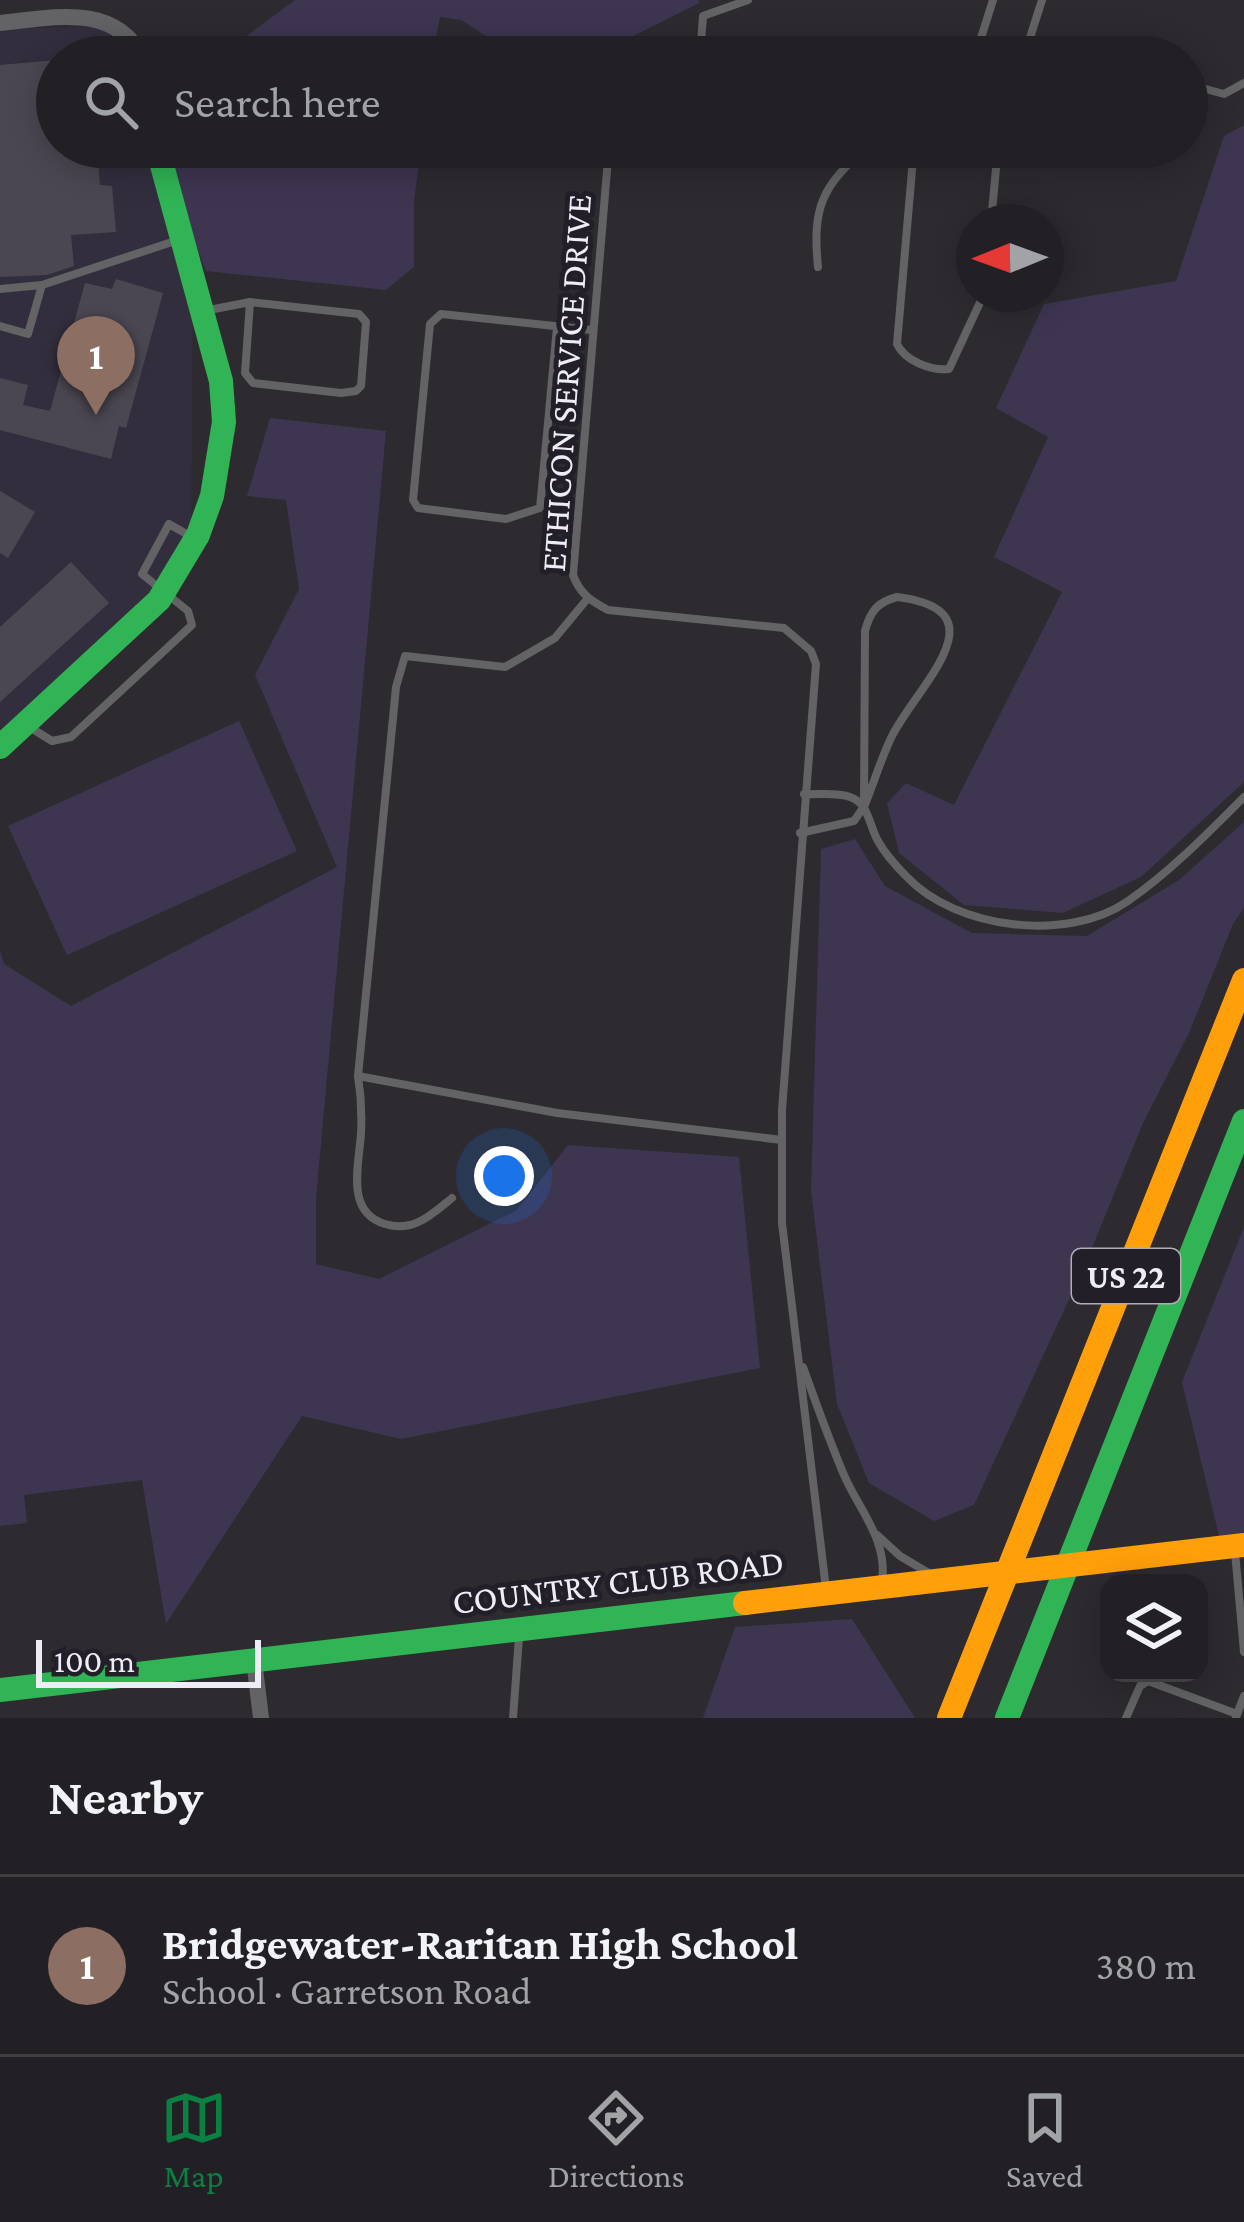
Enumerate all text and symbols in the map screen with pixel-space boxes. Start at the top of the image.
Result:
search box [36,36,1208,168]
icon: search [78,69,144,135]
text: Search here [174,77,381,127]
street label: ETHICON SERVICE DRIVE [533,193,599,573]
north arrow [956,204,1064,312]
pin: 1 [57,316,135,415]
your location [474,1146,534,1206]
road number: US 22 [1072,1249,1180,1303]
street label: COUNTRY CLUB ROAD [450,1542,786,1622]
map controls [1100,1574,1208,1682]
button: layers [1100,1574,1208,1682]
scale bar [36,1634,261,1687]
text: 100 m [54,1642,135,1679]
text: Nearby [48,1768,203,1825]
text: Bridgewater-Raritan High School [162,1919,798,1969]
text: 1 [80,1944,94,1987]
text: 380 m [1096,1944,1196,1987]
text: School · Garretson Road [162,1969,531,2012]
tab: Map [161,2085,227,2194]
tab: Directions [548,2085,685,2194]
tab: Saved [1006,2085,1083,2194]

